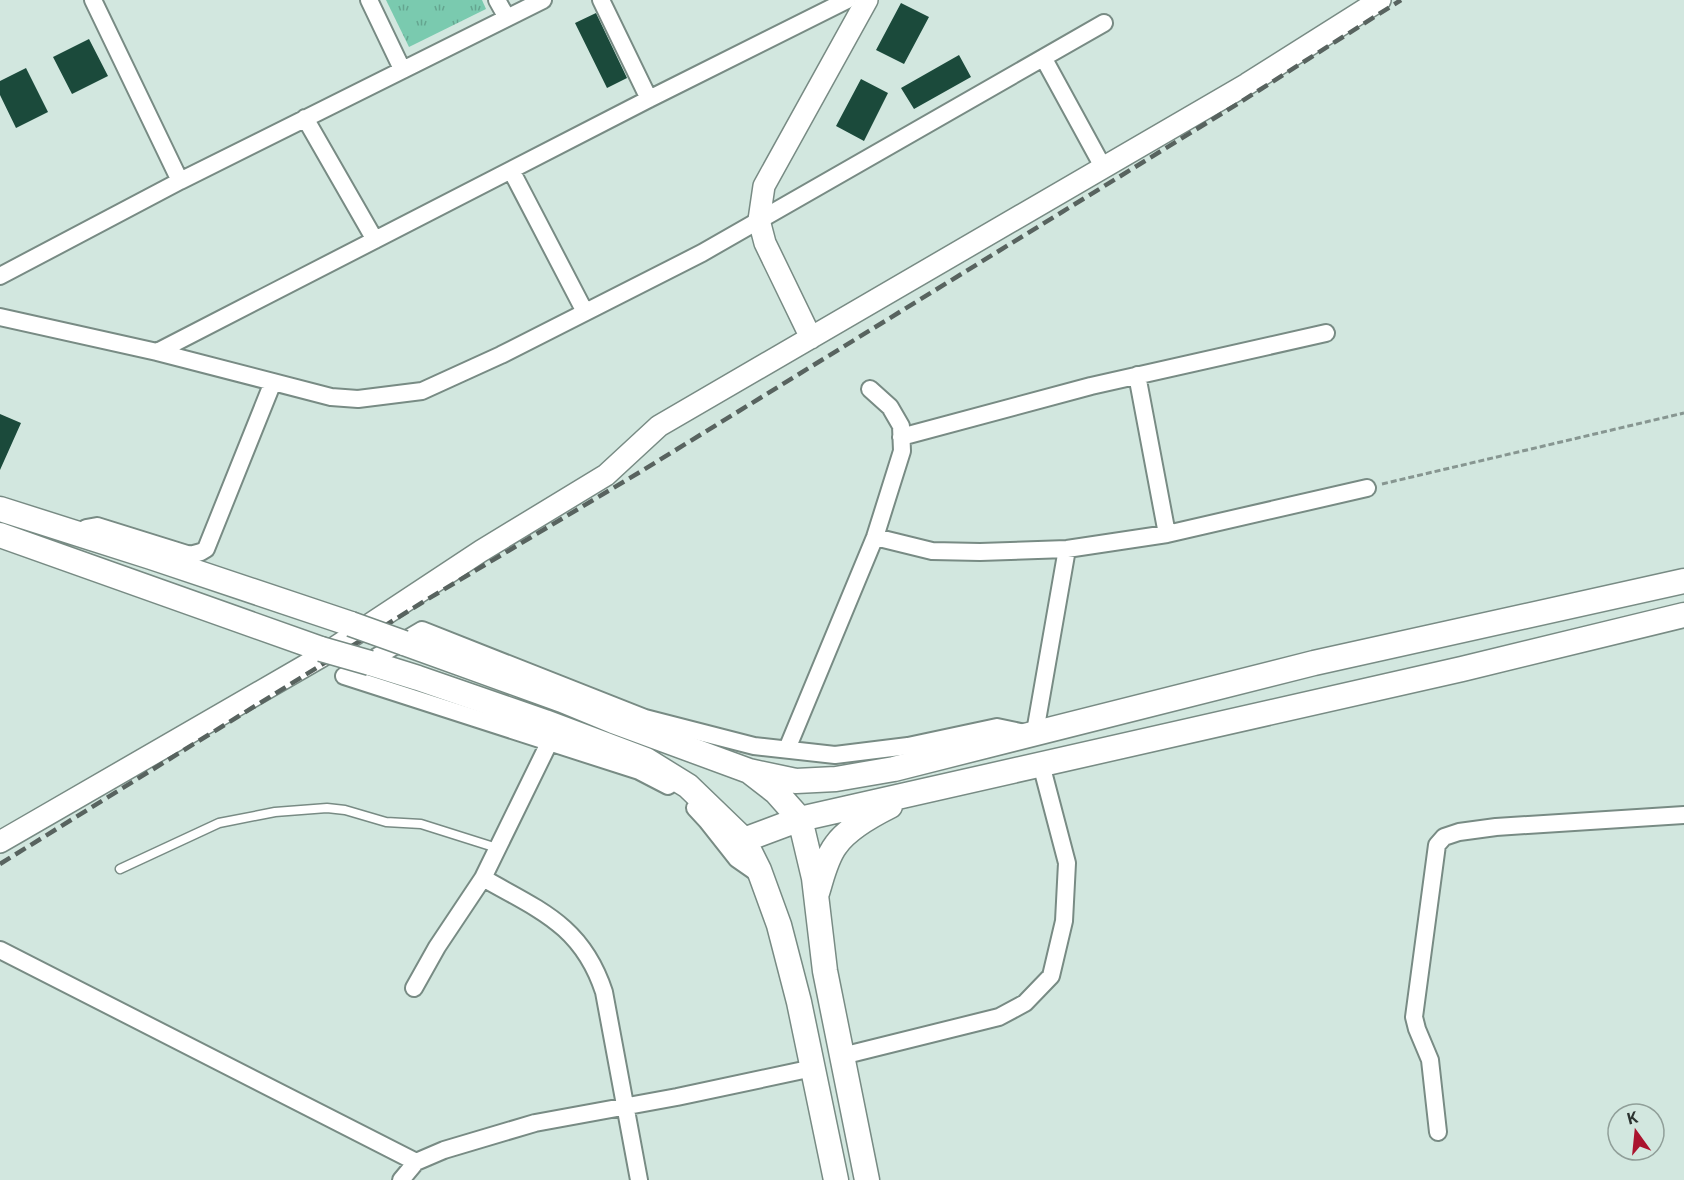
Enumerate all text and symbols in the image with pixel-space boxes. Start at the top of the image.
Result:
north arrow [1606,1102,1666,1162]
text: K [1624,1105,1640,1130]

